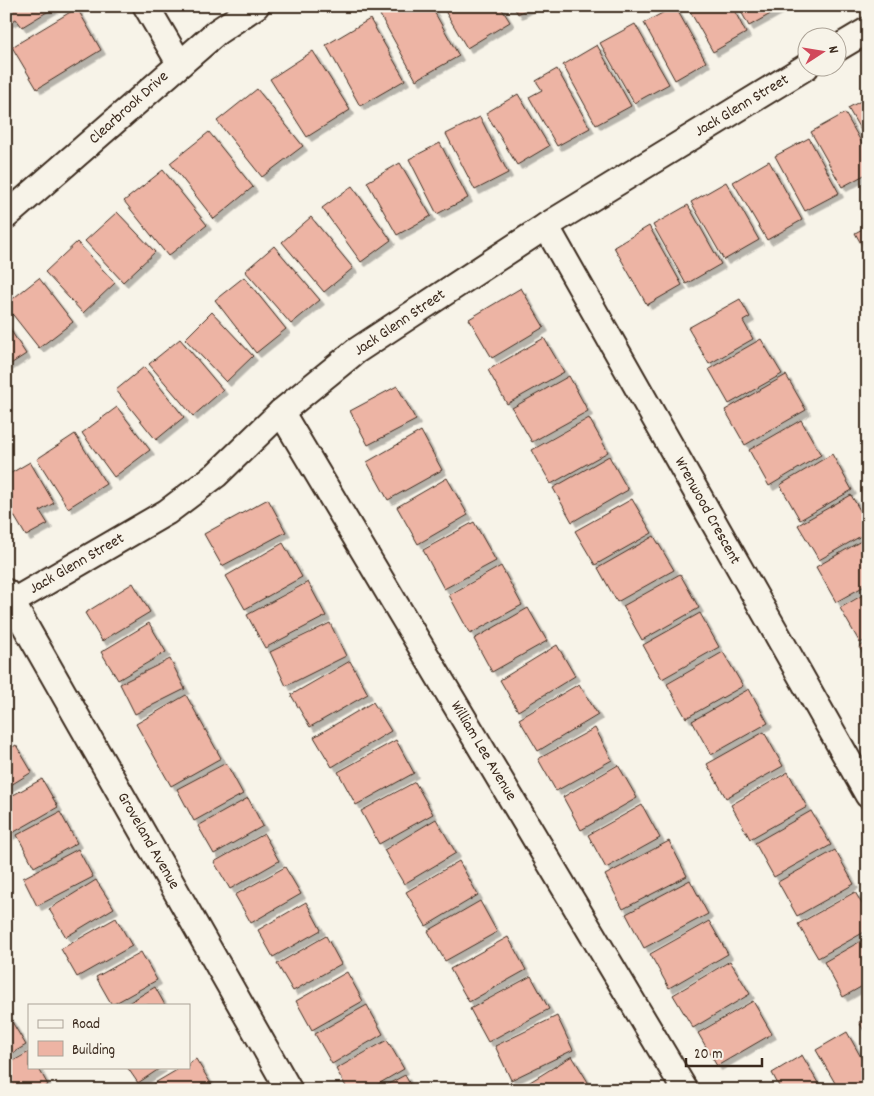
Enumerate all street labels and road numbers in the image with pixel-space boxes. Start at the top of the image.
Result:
street label: Clearbrook Drive [84,66,174,150]
street label: Jack Glenn Street [691,69,794,143]
street label: Jack Glenn Street [350,284,451,362]
street label: Wrenwood Crescent [668,453,746,569]
street label: Jack Glenn Street [25,527,129,601]
street label: William Lee Avenue [444,697,522,805]
street label: Groveland Avenue [111,788,185,894]

